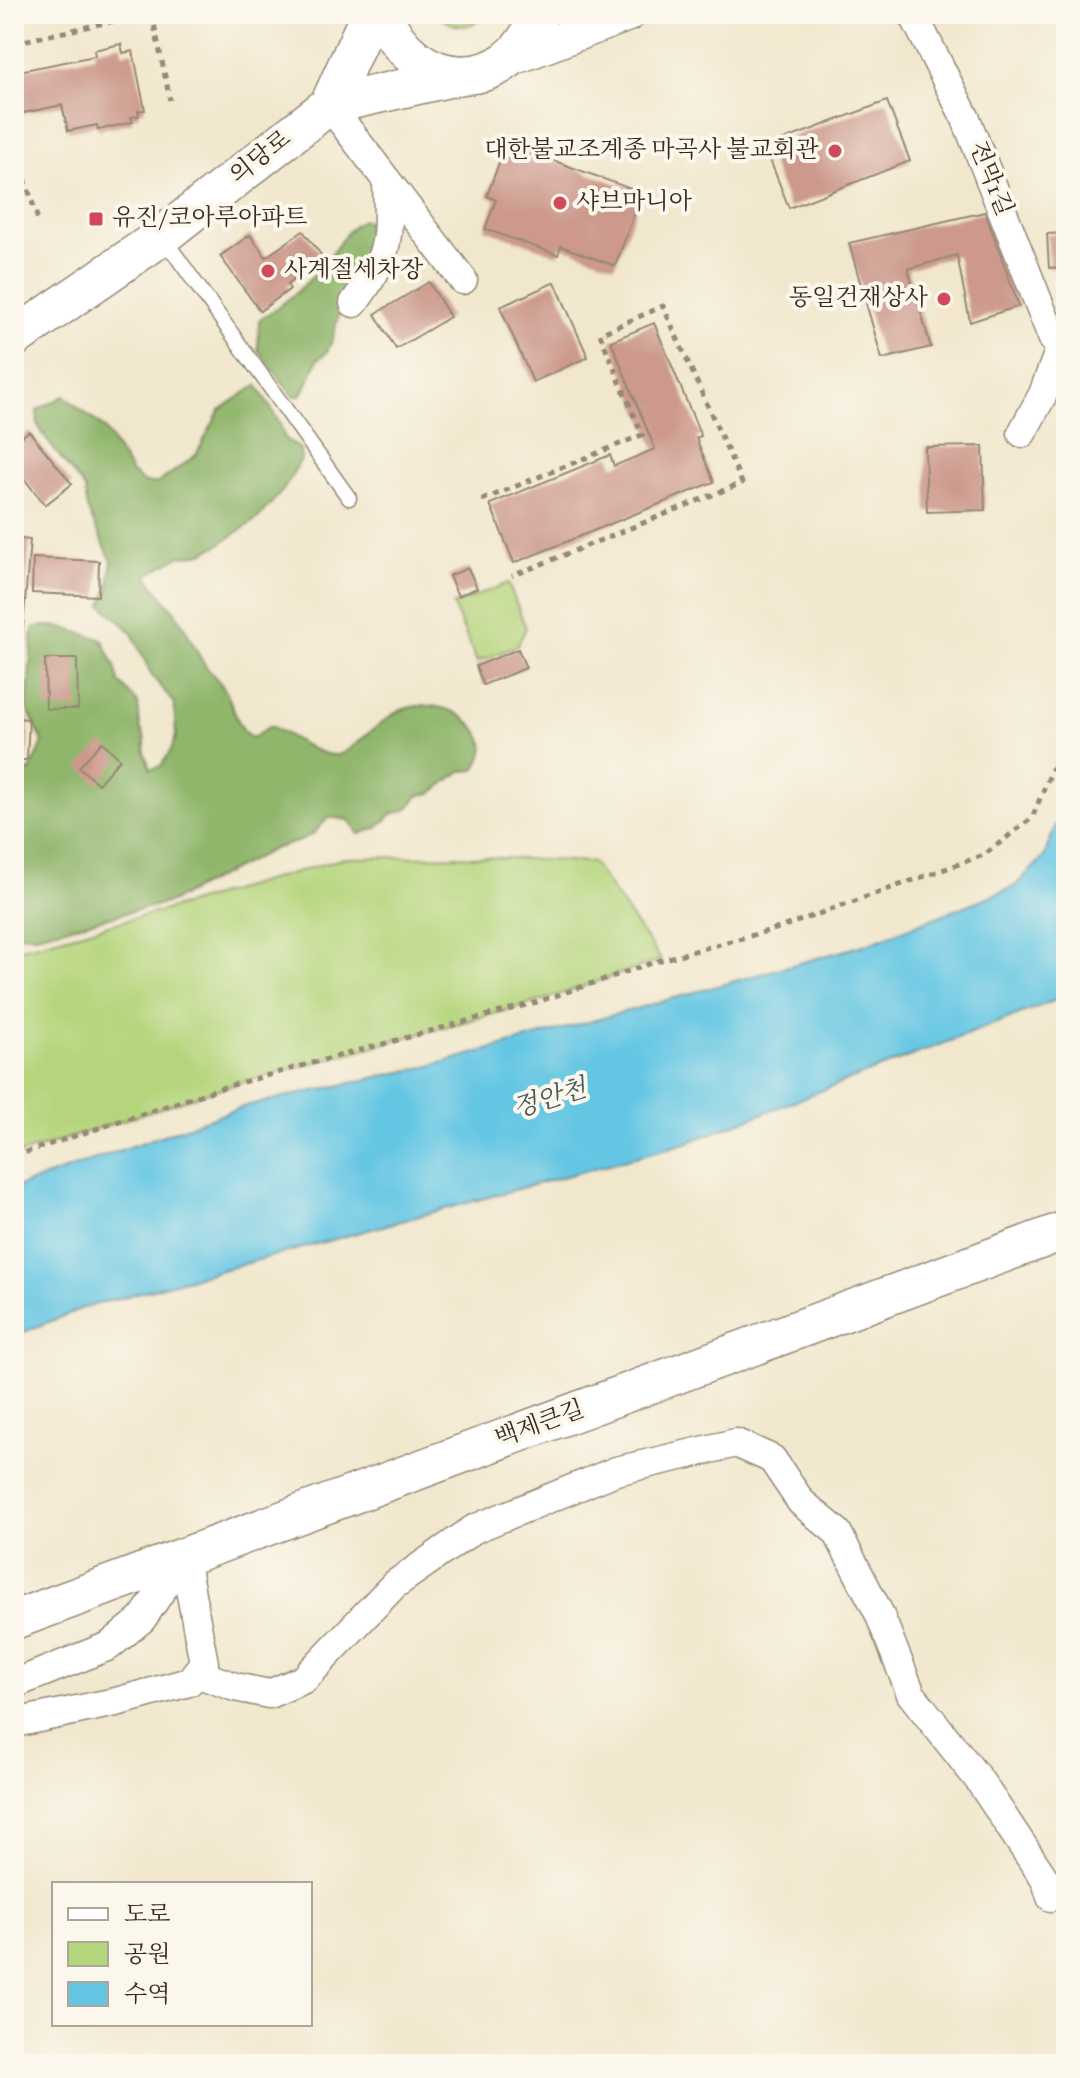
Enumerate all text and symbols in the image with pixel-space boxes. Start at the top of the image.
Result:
street label: 의당로 [223,123,299,193]
place label: 대한불교조계종 마곡사 불교회관 [484,134,819,168]
street label: 전막1길 [960,137,1020,221]
marker: 대한불교조계종 마곡사 불교회관 [826,142,844,160]
place label: 샤브마니아 [576,186,692,220]
marker: 샤브마니아 [551,194,569,212]
place label: 유진/코아루아파트 [112,202,307,236]
marker: 유진/코아루아파트 [87,210,105,228]
place label: 사계절세차장 [284,254,424,288]
marker: 사계절세차장 [259,262,277,280]
place label: 동일건재상사 [789,282,928,316]
marker: 동일건재상사 [935,290,953,308]
water label: 정안천 [509,1071,593,1129]
street label: 백제큰길 [491,1393,589,1457]
legend [52,1882,312,2026]
text: 도로 [124,1899,170,1933]
text: 공원 [124,1939,170,1973]
text: 수역 [124,1979,170,2013]

